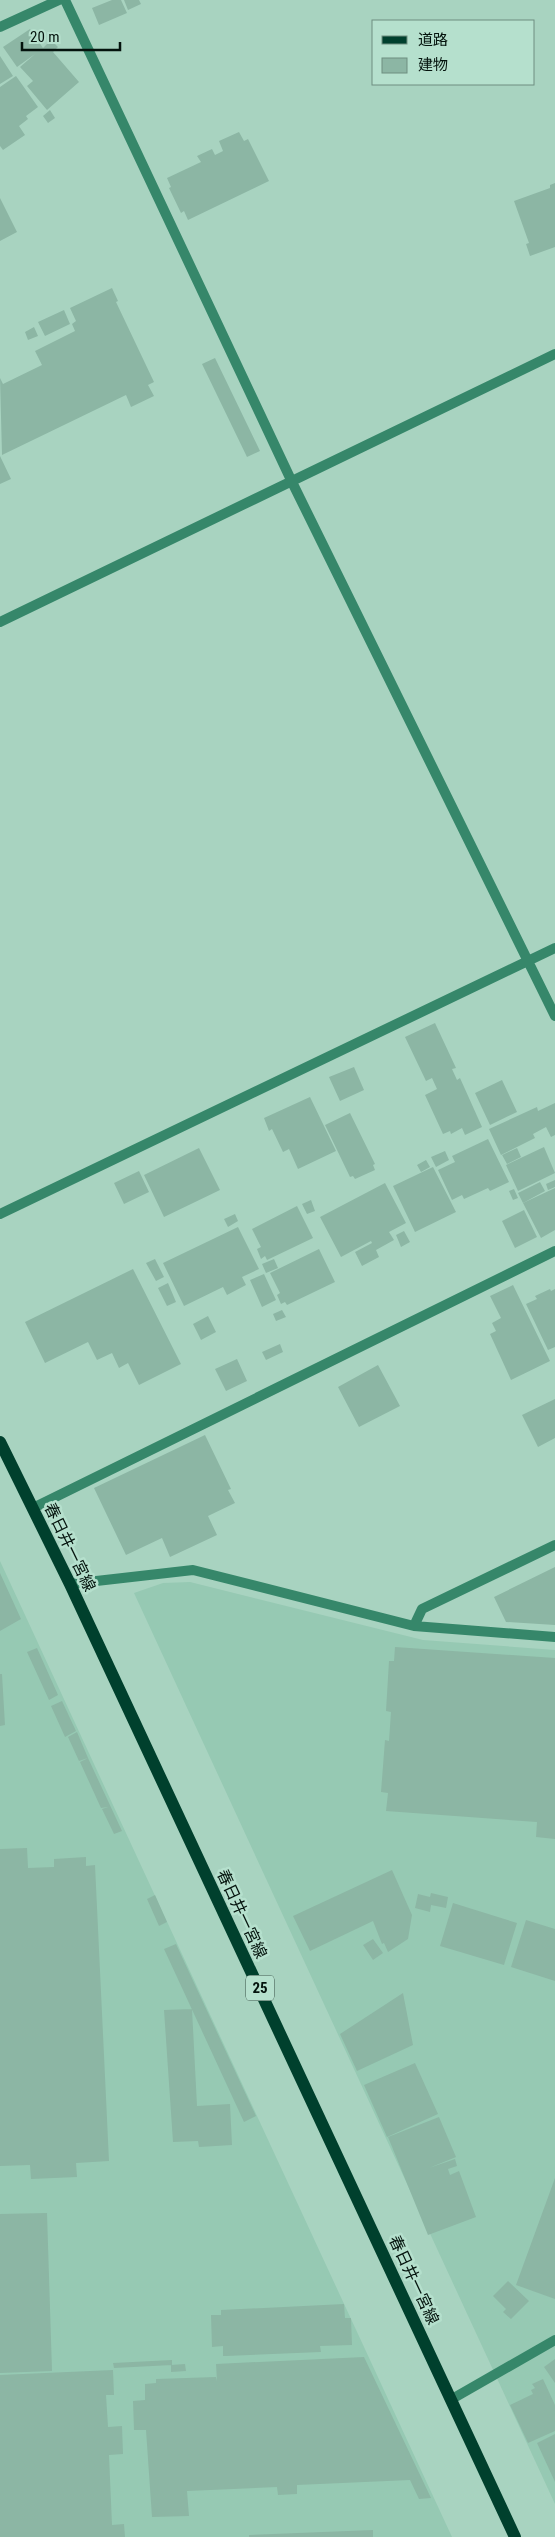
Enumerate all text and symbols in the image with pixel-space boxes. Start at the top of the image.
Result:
scale bar [22,20,120,52]
legend [372,20,535,85]
text: 20 m [30,28,60,46]
text: 道路 [418,31,448,49]
text: 建物 [418,56,448,74]
street label: 春日井一宮線 [40,1500,100,1594]
street label: 春日井一宮線 [213,1866,271,1962]
road number: 25 [246,1976,274,2000]
street label: 春日井一宮線 [385,2232,443,2328]

